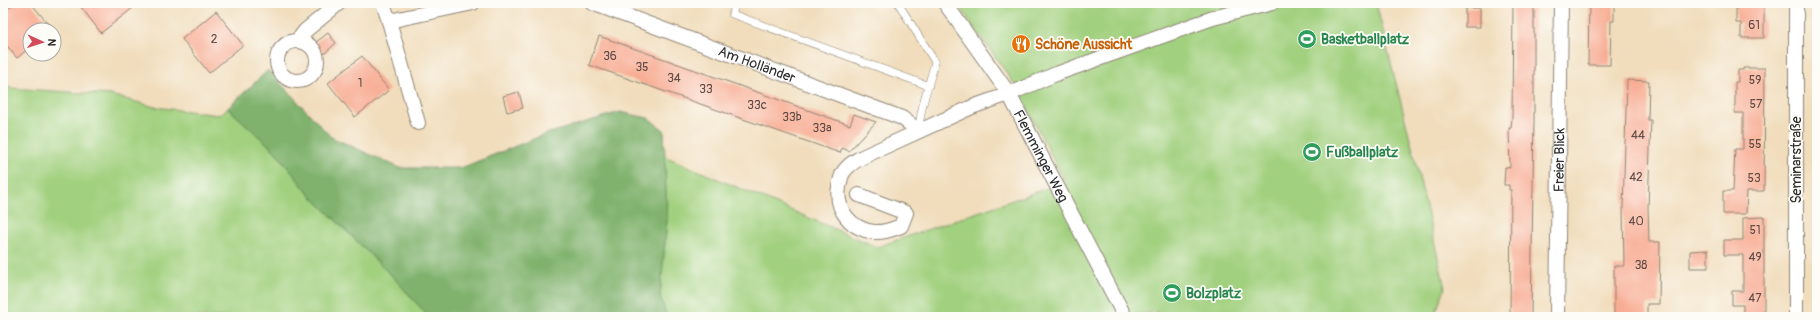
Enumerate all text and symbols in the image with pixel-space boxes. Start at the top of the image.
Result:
house number: 61 [1748,18,1760,33]
north arrow [22,22,62,62]
sports icon: Basketballplatz [1296,28,1318,50]
place label: Basketballplatz [1321,31,1410,48]
house number: 2 [211,32,218,47]
restaurant icon: Schöne Aussicht [1010,33,1032,55]
place label: Schöne Aussicht [1035,36,1133,53]
text: N [45,38,58,47]
street label: Am Holländer [716,42,798,86]
house number: 36 [603,49,617,64]
house number: 35 [635,60,649,75]
house number: 34 [667,71,681,86]
house number: 59 [1749,73,1761,88]
house number: 1 [358,76,362,91]
house number: 33 [699,82,713,97]
house number: 57 [1750,97,1763,112]
house number: 33c [747,98,767,113]
street label: Flemminger Weg [1010,107,1072,205]
house number: 33b [782,110,802,125]
street label: Seminarstraße [1788,116,1805,204]
house number: 33a [813,121,832,136]
street label: Freier Blick [1550,128,1568,192]
house number: 44 [1631,128,1645,143]
house number: 55 [1748,137,1762,152]
sports icon: Fußballplatz [1301,141,1323,163]
place label: Fußballplatz [1326,144,1399,161]
house number: 42 [1629,170,1643,185]
house number: 53 [1747,171,1761,186]
house number: 40 [1628,214,1644,229]
house number: 51 [1749,223,1761,238]
house number: 49 [1748,250,1762,265]
house number: 38 [1635,258,1647,273]
sports icon: Bolzplatz [1161,282,1183,304]
place label: Bolzplatz [1186,285,1242,302]
house number: 47 [1748,291,1762,306]

